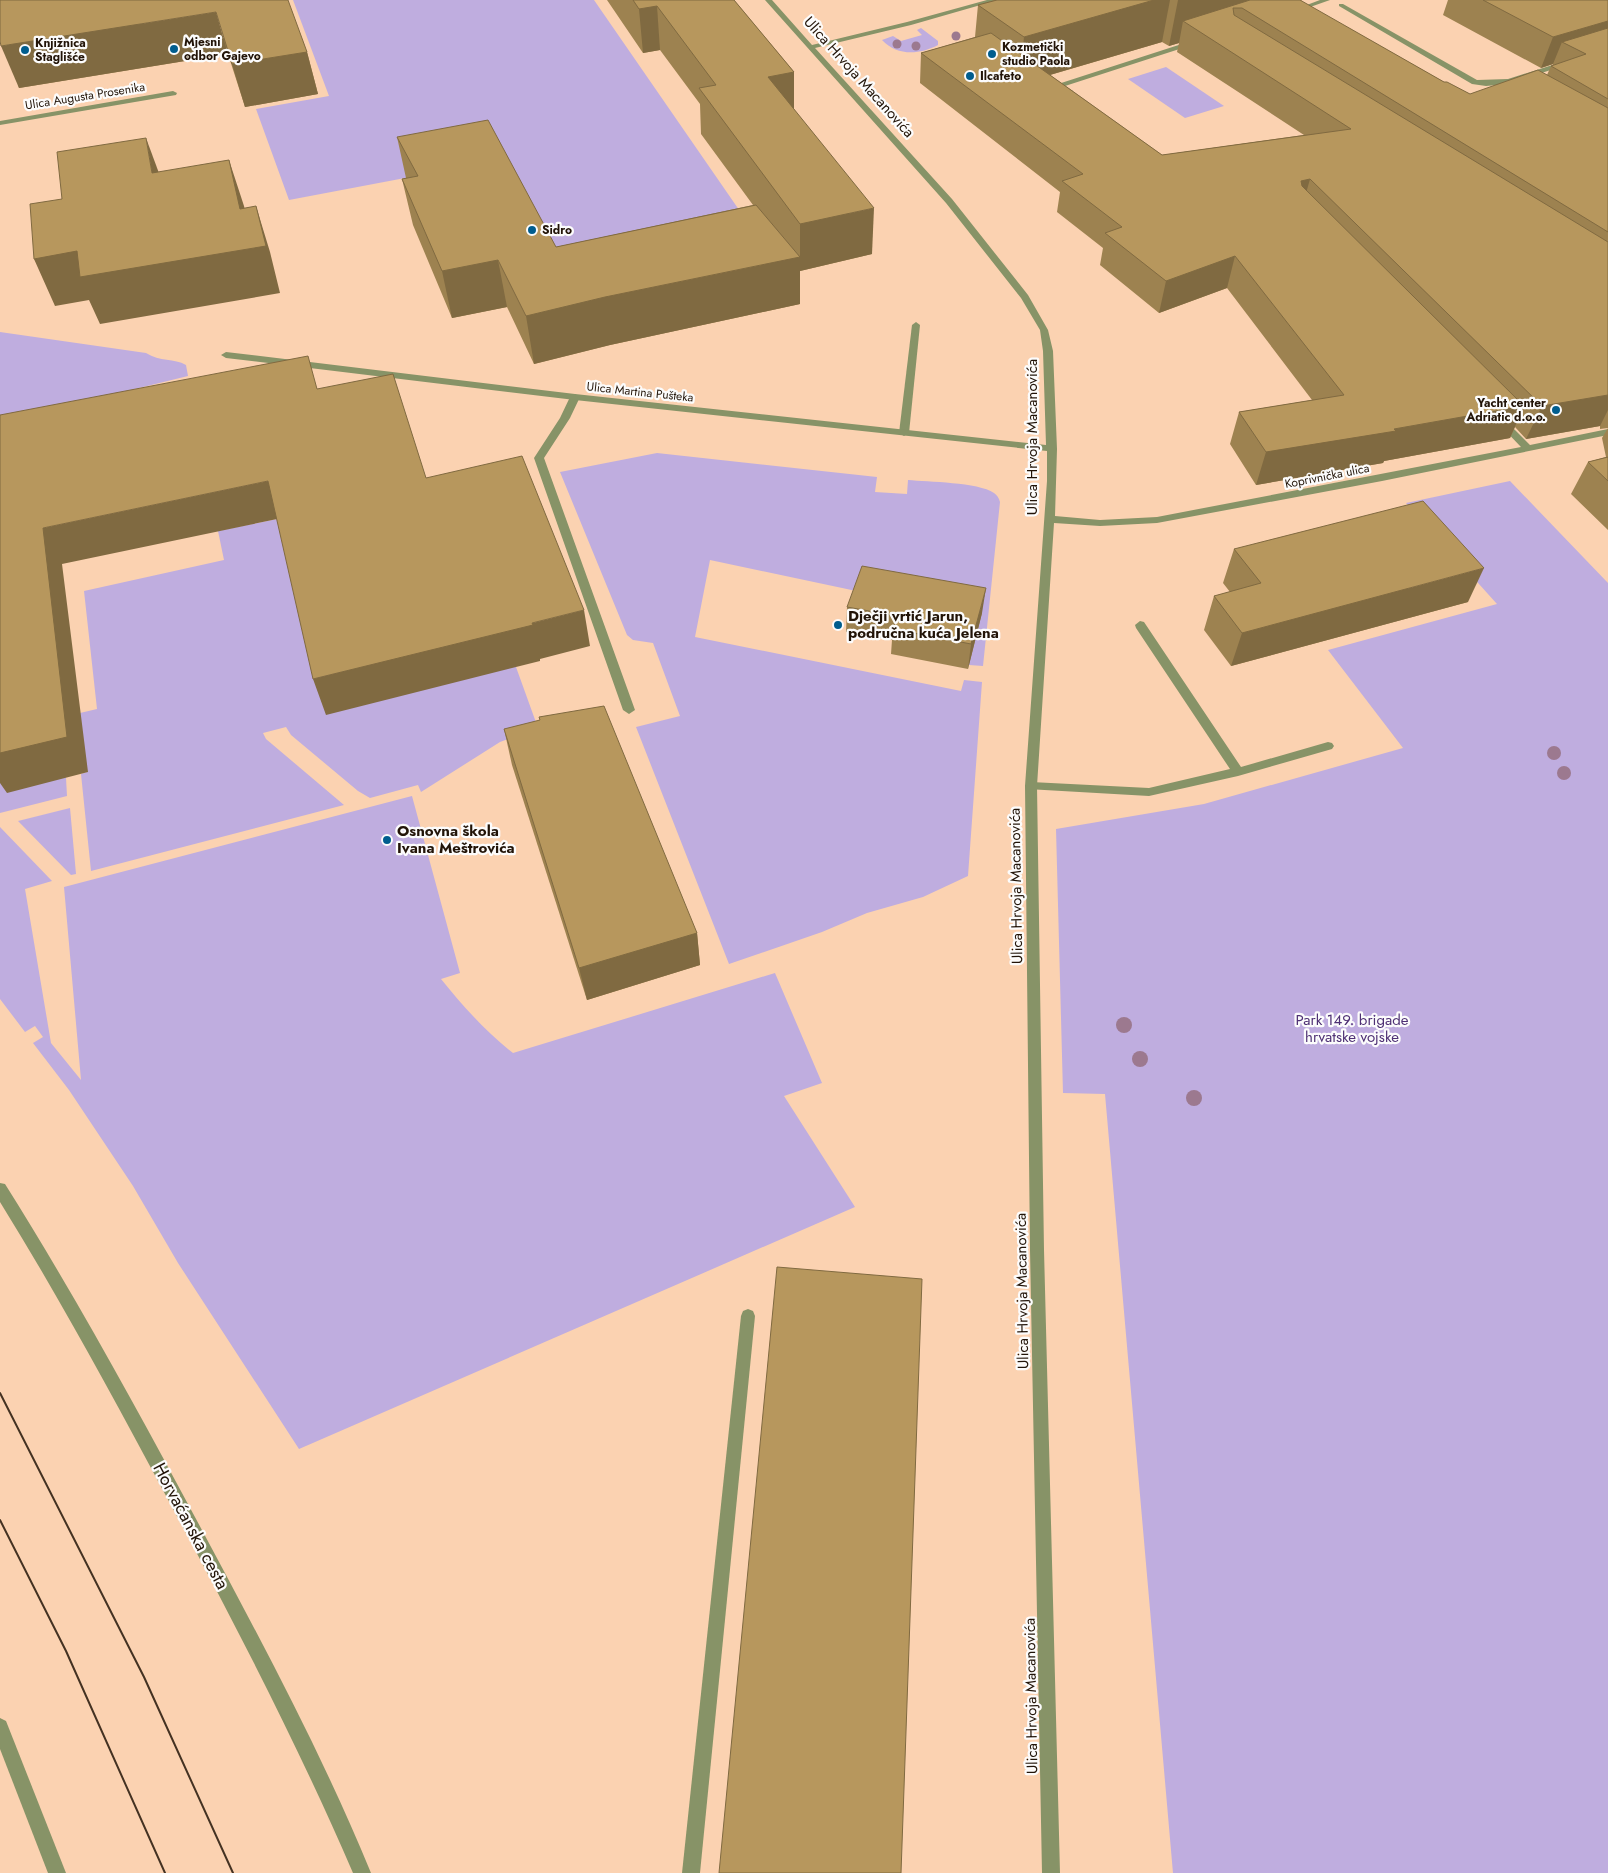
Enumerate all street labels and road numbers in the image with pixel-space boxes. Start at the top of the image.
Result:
street label: Ulica Hrvoja Macanovića [798,12,920,142]
street label: Ulica Augusta Prosenika [24,78,146,114]
street label: Ulica Hrvoja Macanovića [1021,359,1043,515]
street label: Ulica Martina Pušteka [586,377,695,407]
street label: Koprivnička ulica [1283,459,1371,493]
street label: Ulica Hrvoja Macanovića [1004,808,1028,964]
street label: Ulica Hrvoja Macanovića [1010,1213,1034,1369]
street label: Horvaćanska cesta [147,1458,235,1594]
street label: Ulica Hrvoja Macanovića [1019,1618,1043,1774]

